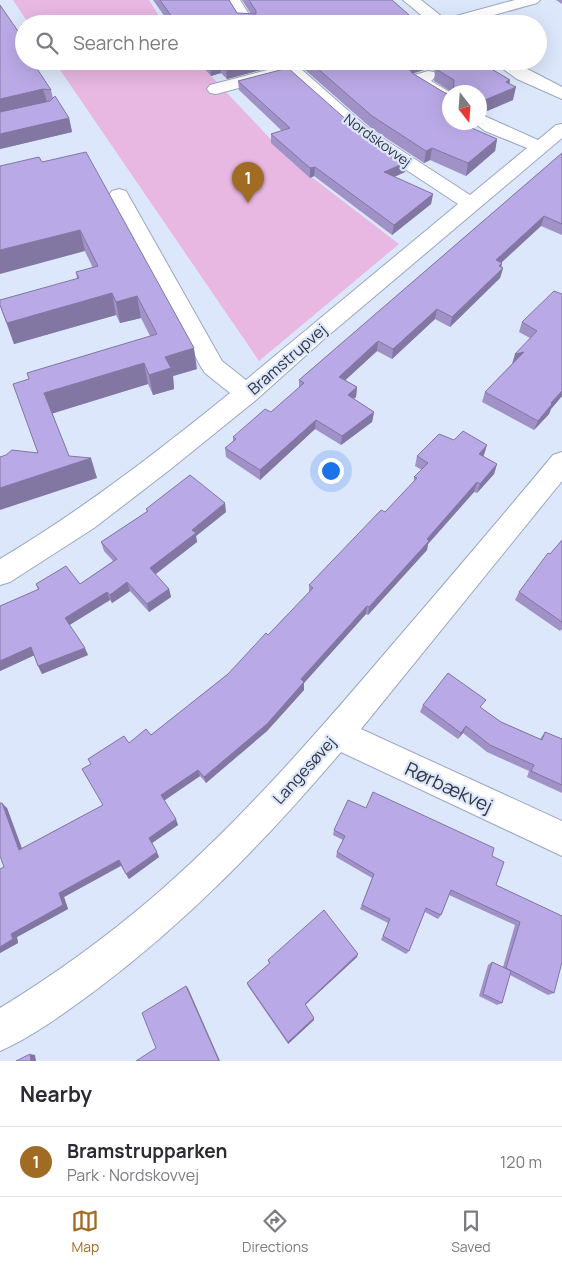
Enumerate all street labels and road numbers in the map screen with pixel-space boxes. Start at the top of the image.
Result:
street label: Nordskovvej [341,109,415,171]
street label: Bramstrupvej [243,319,331,399]
street label: Langesøvej [268,731,340,809]
street label: Rørbækvej [401,755,497,819]

